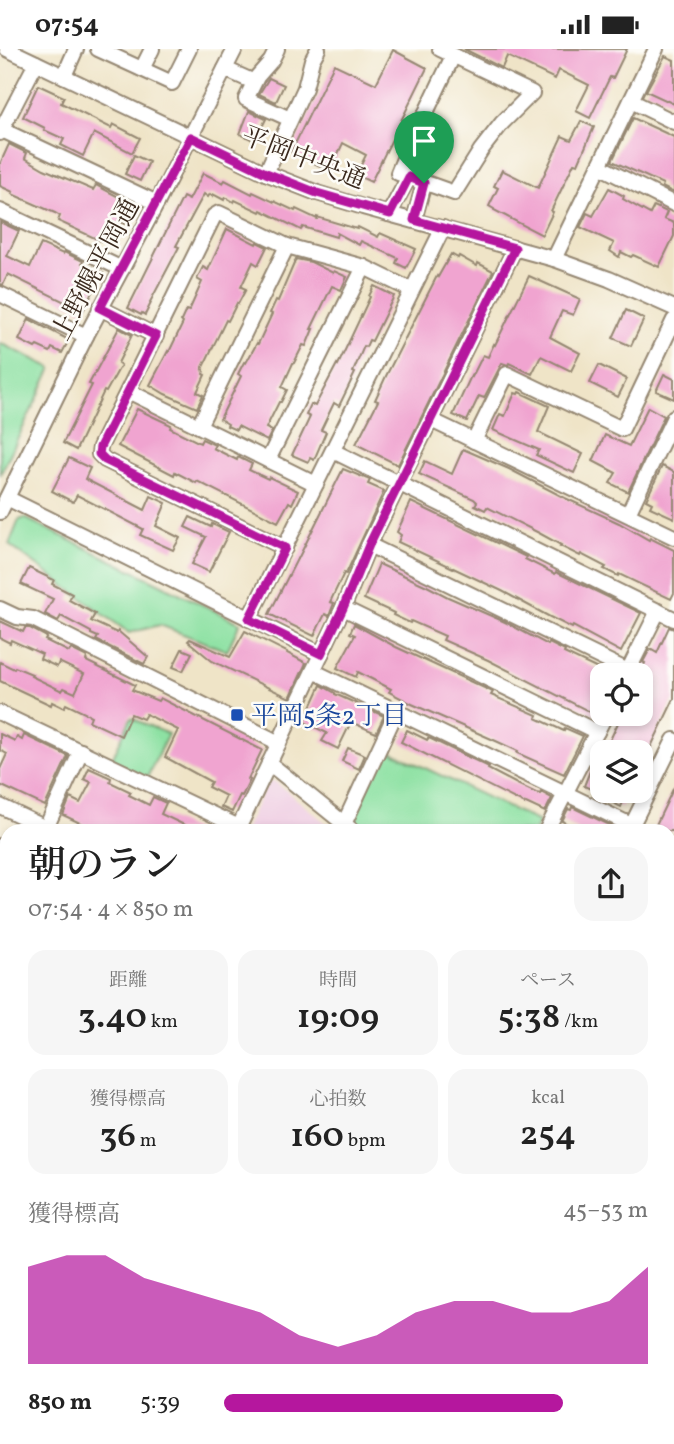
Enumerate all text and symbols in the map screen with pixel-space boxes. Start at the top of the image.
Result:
text: 07:54 [35,7,99,43]
pin [394,111,454,183]
street label: 平岡中央通 [236,119,370,199]
icon: arrive [405,122,443,160]
street label: 上野幌平岡通 [44,193,149,347]
map controls [590,663,653,803]
button: locate [590,663,653,726]
place label: 平岡5条2丁目 [251,699,407,735]
marker: 平岡5条2丁目 [229,707,245,723]
button: layers [590,740,653,803]
text: 朝のラン [28,841,180,894]
button: share [574,847,648,921]
text: 07:54 · 4 × 850 m [28,894,193,926]
text: 距離 [109,968,147,994]
text: 時間 [319,968,357,994]
text: ペース [520,968,576,994]
text: 3.40 [78,994,147,1042]
text: 19:09 [297,994,379,1042]
text: 5:38 [498,994,560,1042]
text: km [147,1009,178,1035]
text: /km [560,1009,598,1035]
text: kcal [531,1085,565,1111]
text: 獲得標高 [90,1087,166,1113]
text: 心拍数 [309,1087,367,1113]
text: 254 [520,1111,576,1159]
text: 36 [99,1113,136,1161]
text: 160 [290,1113,344,1161]
text: m [136,1128,157,1154]
text: bpm [344,1128,386,1154]
text: 45–53 m [563,1195,648,1227]
text: 獲得標高 [28,1199,120,1231]
text: 850 m [28,1387,92,1419]
text: 5:39 [140,1387,180,1419]

